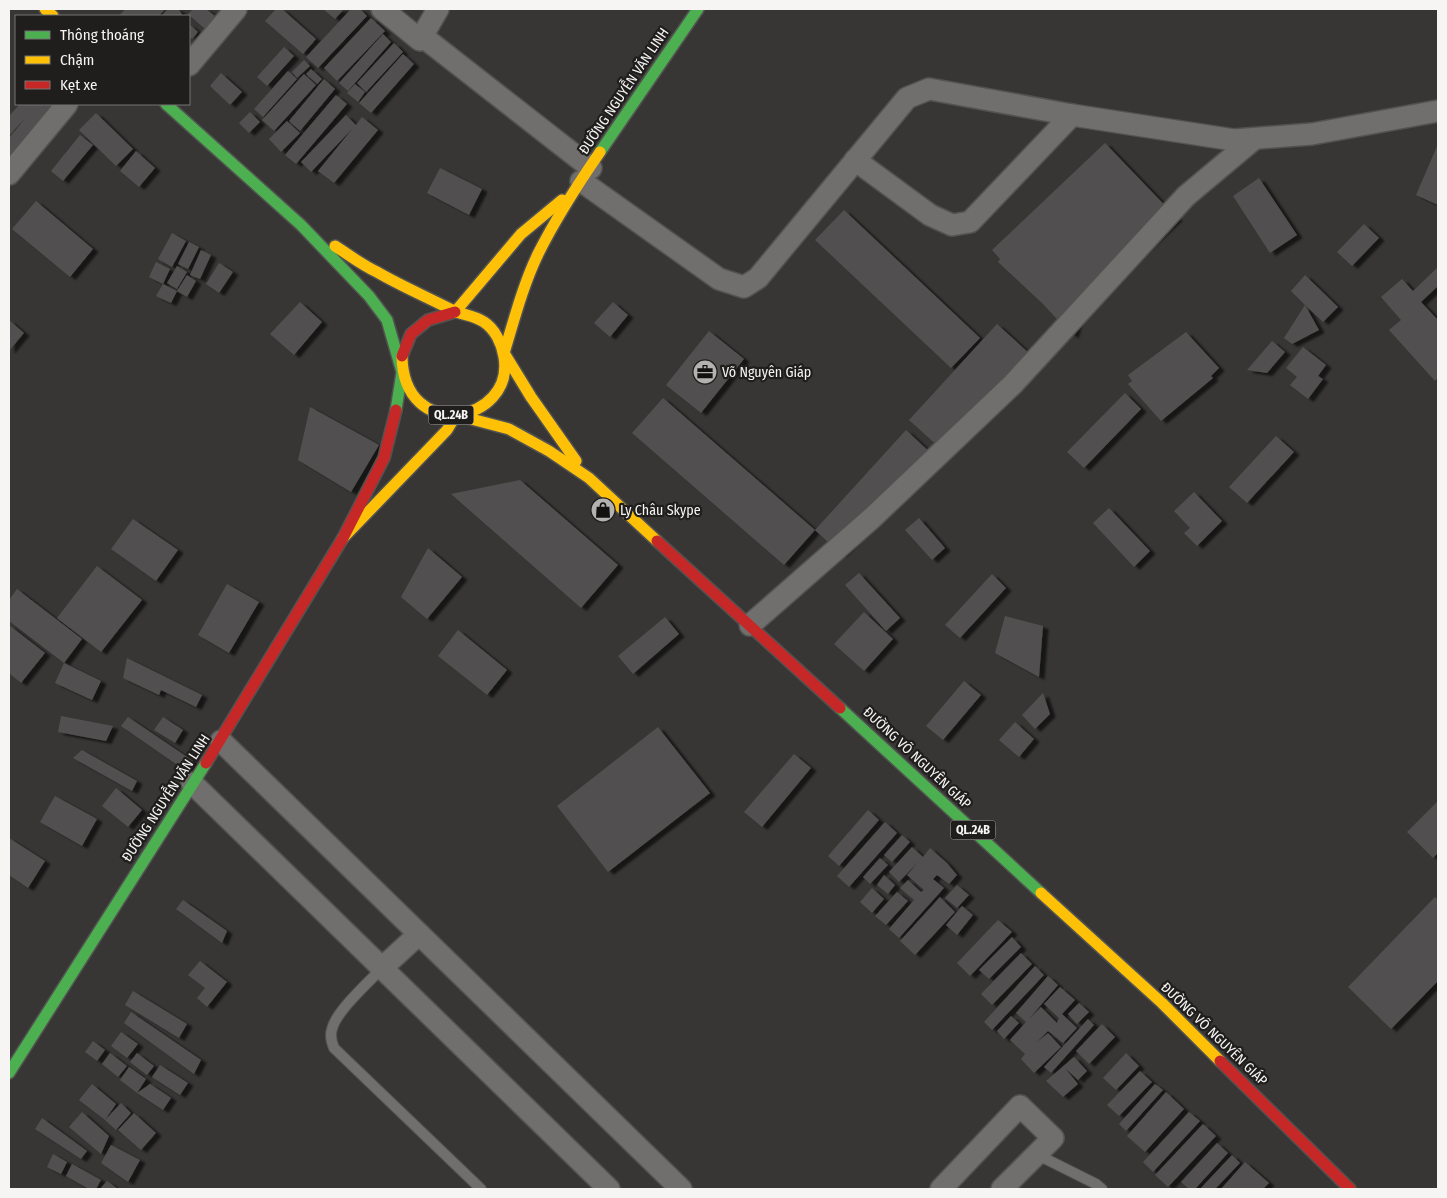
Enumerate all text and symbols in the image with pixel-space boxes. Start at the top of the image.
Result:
legend [15,15,190,105]
street label: ĐƯỜNG NGUYỄN VĂN LINH [574,23,673,157]
text: Thông thoáng [60,26,144,44]
text: Chậm [60,51,94,69]
text: Kẹt xe [60,76,97,94]
office icon: Võ Nguyên Giáp [692,359,718,385]
place label: Võ Nguyên Giáp [722,364,811,381]
road number: QL.24B [428,406,474,424]
shop icon: Ly Châu Skype [590,497,616,523]
place label: Ly Châu Skype [620,502,701,519]
street label: ĐƯỜNG VÕ NGUYÊN GIÁP [860,703,975,812]
street label: ĐƯỜNG NGUYỄN VĂN LINH [117,730,214,865]
road number: QL.24B [950,820,996,840]
street label: ĐƯỜNG VÕ NGUYÊN GIÁP [1157,978,1271,1089]

